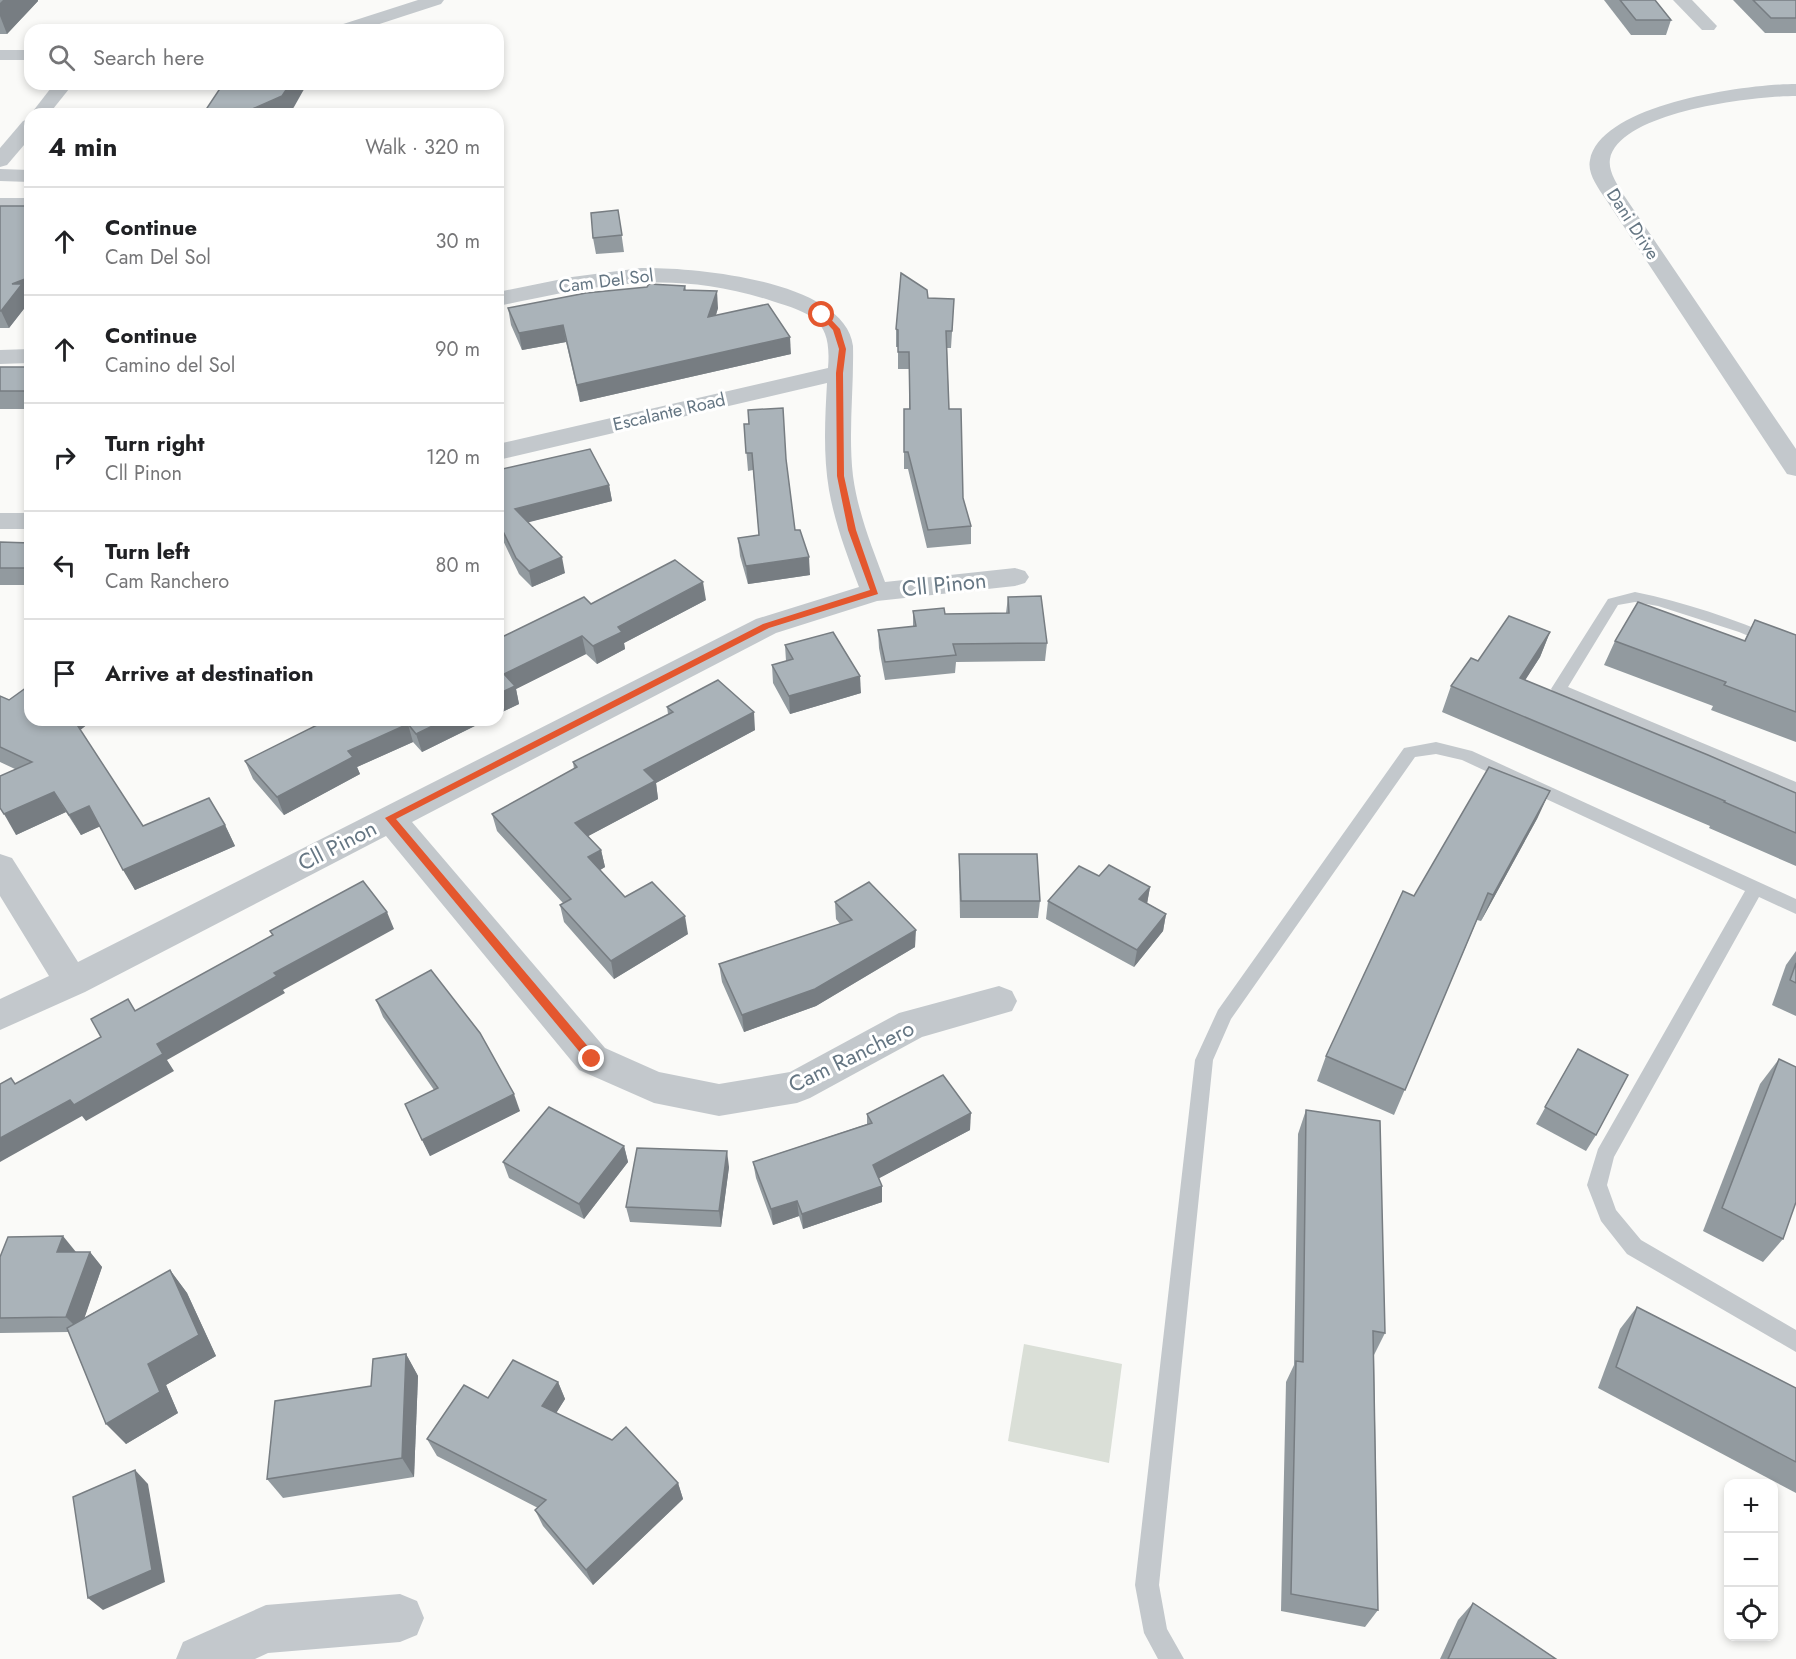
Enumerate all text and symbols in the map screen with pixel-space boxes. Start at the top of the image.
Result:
search box [24,24,504,90]
icon: search [45,41,78,74]
text: Search here [93,41,204,73]
text: 4 min [48,128,117,166]
text: Walk · 320 m [365,133,480,162]
street label: Dani Drive [1600,183,1666,265]
text: Continue [105,211,197,243]
icon: ahead [48,225,81,258]
text: 30 m [435,227,480,256]
text: Cam Del Sol [105,243,211,272]
street label: Cam Del Sol [557,262,655,300]
route start [808,301,834,327]
text: Continue [105,319,197,351]
icon: ahead [48,333,81,366]
text: 90 m [435,335,480,364]
text: Camino del Sol [105,351,235,380]
street label: Escalante Road [610,386,728,438]
text: Turn right [105,427,205,459]
icon: right [48,441,81,474]
text: 120 m [426,443,480,472]
text: Cll Pinon [105,459,182,488]
text: Turn left [105,535,190,567]
icon: left [48,549,81,582]
text: 80 m [435,551,480,580]
street label: Cll Pinon [900,564,988,604]
text: Cam Ranchero [105,567,229,596]
icon: arrive [48,657,81,690]
text: Arrive at destination [105,657,314,689]
street label: Cll Pinon [292,812,382,878]
street label: Cam Ranchero [783,1012,919,1100]
route end [578,1045,604,1071]
map controls [1724,1479,1778,1641]
button: + [1724,1479,1778,1533]
button: − [1724,1533,1778,1587]
button: locate [1724,1587,1778,1641]

